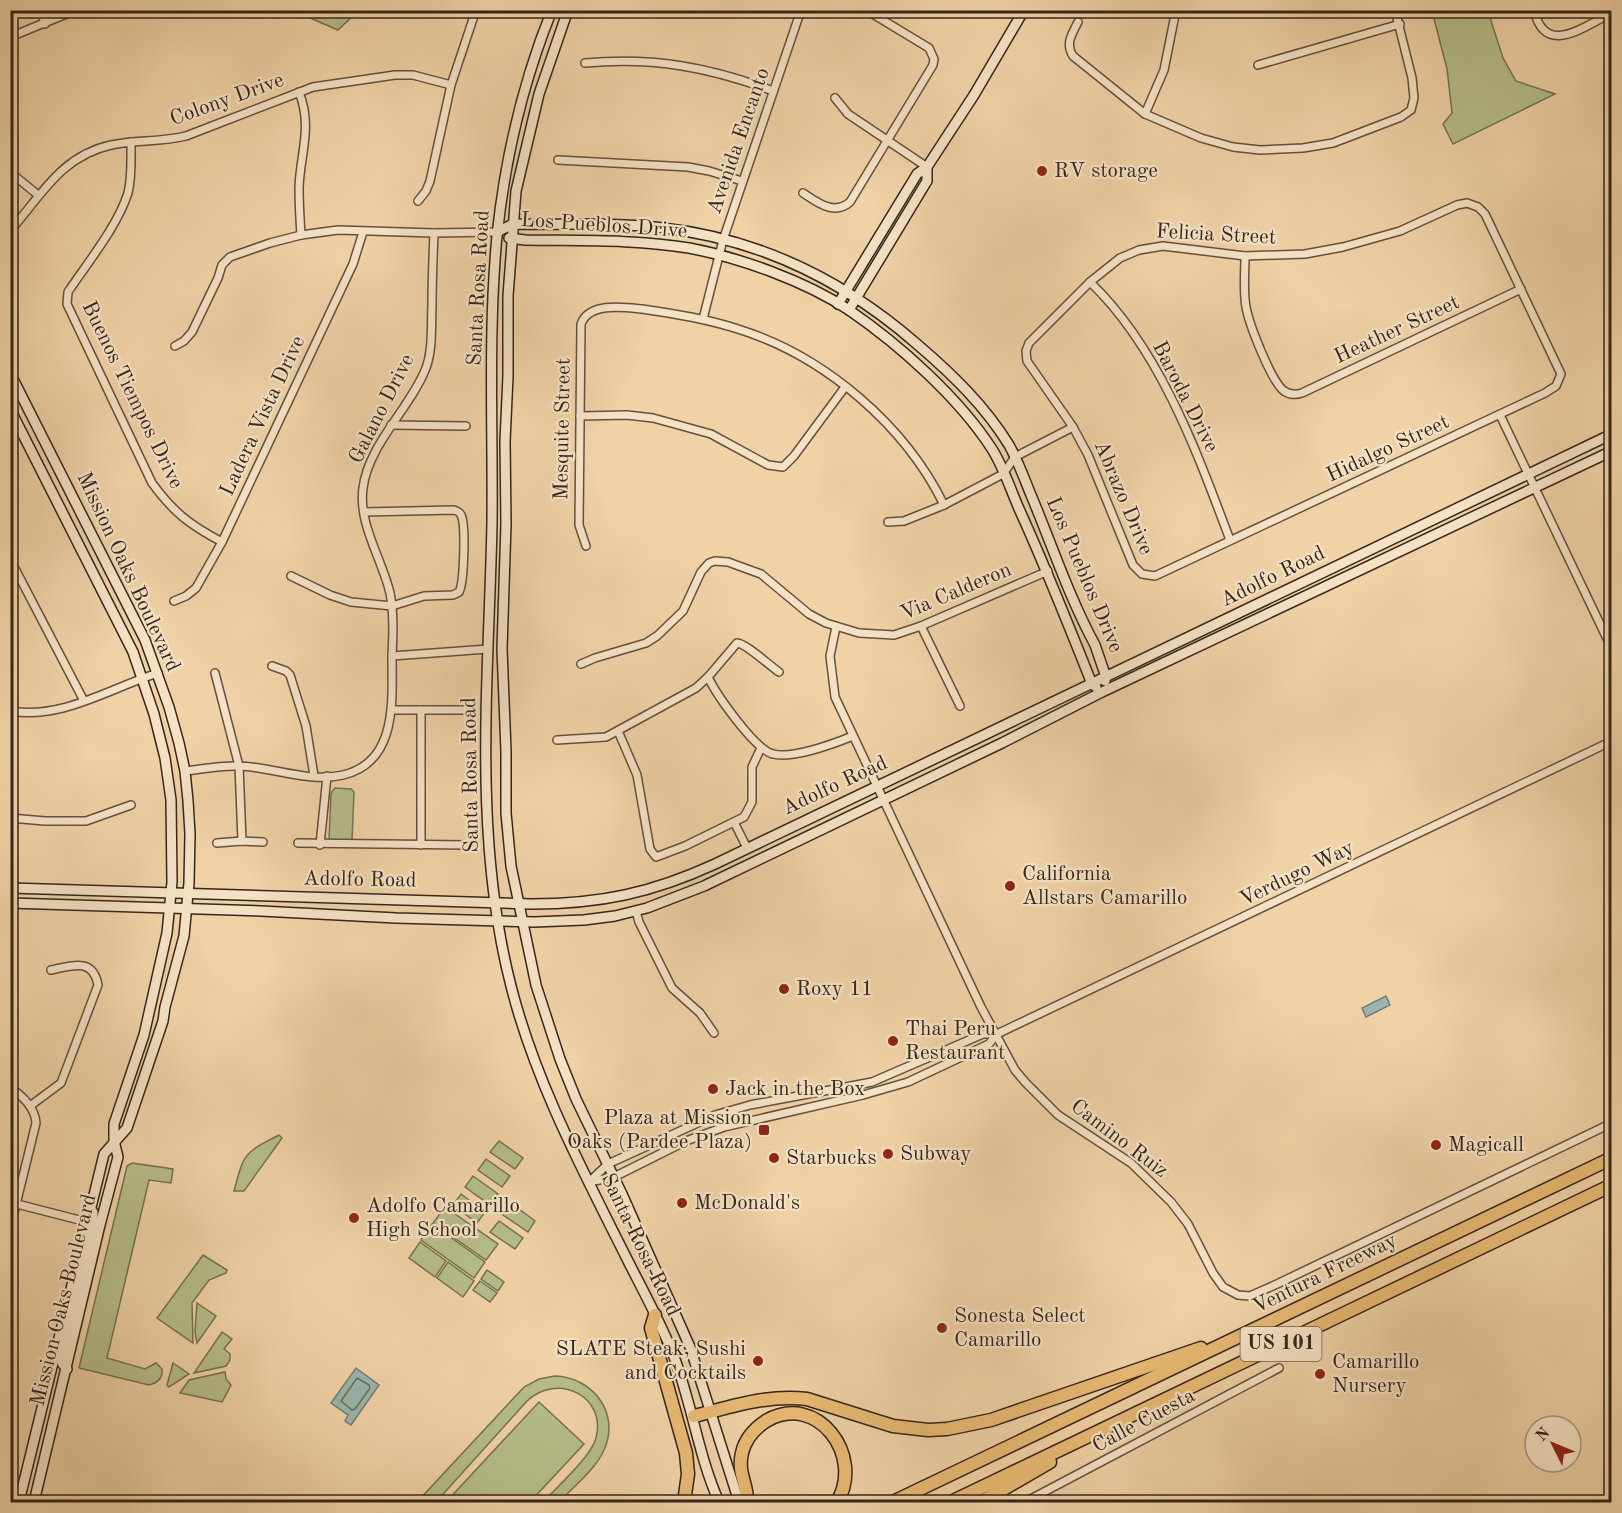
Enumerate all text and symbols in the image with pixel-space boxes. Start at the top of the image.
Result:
street label: Avenida Encanto [704,65,774,217]
street label: Colony Drive [167,70,287,130]
place label: RV storage [1054,161,1158,182]
marker: RV storage [1035,164,1049,178]
street label: Santa Rosa Road [464,210,494,366]
street label: Los Pueblos Drive [520,210,688,242]
street label: Felicia Street [1155,221,1277,249]
street label: Heather Street [1331,292,1463,368]
street label: Buenos Tiempos Drive [77,298,187,492]
street label: Ladera Vista Drive [217,333,309,499]
street label: Baroda Drive [1148,338,1222,456]
street label: Galano Drive [345,351,419,467]
street label: Mesquite Street [551,358,575,500]
street label: Hidalgo Street [1324,411,1452,487]
street label: Abrazo Drive [1090,438,1156,558]
street label: Mission Oaks Boulevard [72,469,184,675]
street label: Los Pueblos Drive [1042,494,1126,656]
street label: Adolfo Road [1218,543,1328,611]
street label: Via Calderon [897,559,1015,625]
street label: Santa Rosa Road [459,697,483,853]
street label: Adolfo Road [779,753,891,819]
street label: Verdugo Way [1237,837,1357,911]
place label: California Allstars Camarillo [1022,864,1187,909]
street label: Adolfo Road [303,869,417,891]
marker: California Allstars Camarillo [1003,879,1017,893]
place label: Roxy 11 [796,979,873,1000]
marker: Roxy 11 [777,982,791,996]
place label: Thai Peru Restaurant [905,1019,1005,1064]
marker: Thai Peru Restaurant [886,1034,900,1048]
place label: Jack in the Box [725,1079,865,1100]
marker: Jack in the Box [706,1082,720,1096]
street label: Camino Ruiz [1067,1096,1171,1182]
place label: Plaza at Mission Oaks (Pardee Plaza) [567,1108,752,1153]
marker: Plaza at Mission Oaks (Pardee Plaza) [757,1123,771,1137]
place label: Magicall [1448,1135,1524,1156]
marker: Magicall [1429,1138,1443,1152]
place label: Subway [900,1144,971,1165]
marker: Subway [881,1147,895,1161]
place label: Starbucks [786,1148,877,1169]
marker: Starbucks [767,1151,781,1165]
street label: Santa Rosa Road [596,1170,684,1320]
street label: Mission Oaks Boulevard [27,1192,101,1408]
place label: McDonald's [694,1193,800,1214]
place label: Adolfo Camarillo High School [366,1196,520,1241]
marker: McDonald's [675,1196,689,1210]
marker: Adolfo Camarillo High School [347,1211,361,1225]
street label: Ventura Freeway [1250,1230,1400,1318]
place label: Sonesta Select Camarillo [954,1306,1086,1351]
marker: Sonesta Select Camarillo [935,1321,949,1335]
road number: US 101 [1240,1327,1322,1361]
place label: SLATE Steak, Sushi and Cocktails [556,1339,746,1384]
place label: Camarillo Nursery [1332,1352,1420,1397]
marker: SLATE Steak, Sushi and Cocktails [751,1354,765,1368]
marker: Camarillo Nursery [1313,1367,1327,1381]
street label: Calle Cuesta [1089,1385,1199,1457]
north arrow [1523,1414,1583,1474]
text: N [1533,1425,1554,1445]

